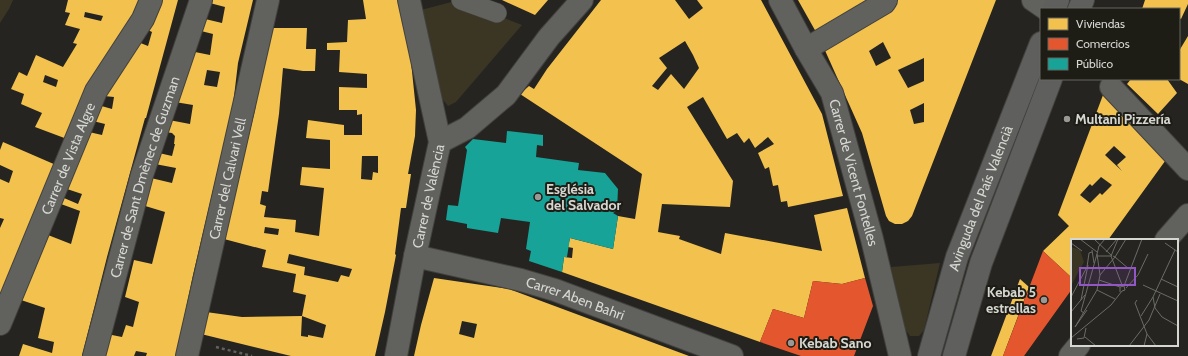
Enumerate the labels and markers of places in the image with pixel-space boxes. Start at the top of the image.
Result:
place label: Multani Pizzería [1075,110,1171,128]
marker: Multani Pizzería [1062,114,1072,124]
place label: Església del Salvador [546,180,622,214]
marker: Església del Salvador [533,192,543,202]
place label: Kebab 5 estrellas [986,283,1036,317]
marker: Kebab 5 estrellas [1039,295,1049,305]
place label: Kebab Sano [799,334,871,352]
marker: Kebab Sano [786,338,796,348]

